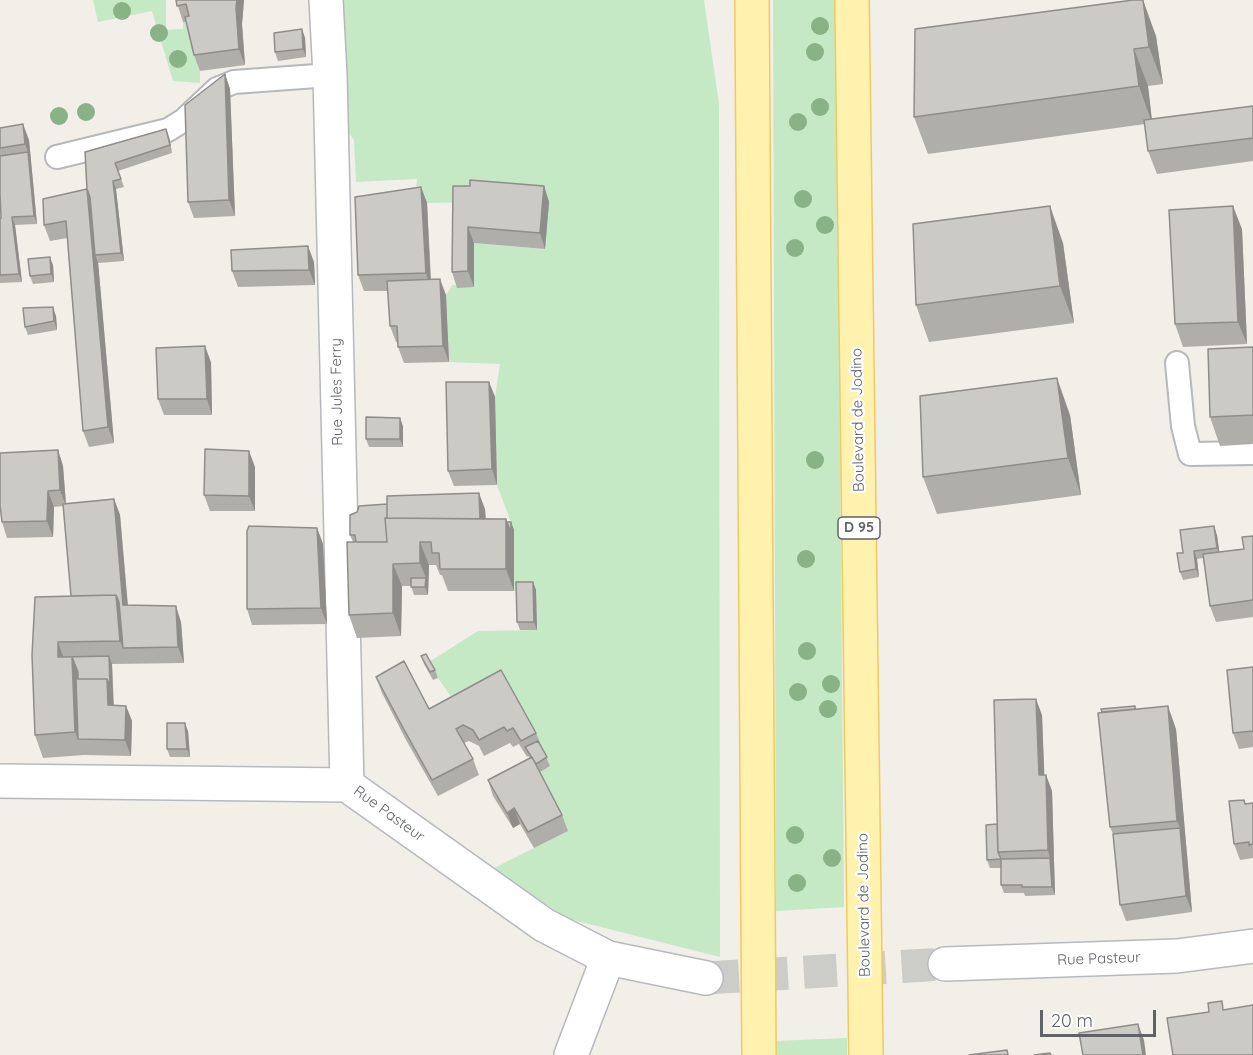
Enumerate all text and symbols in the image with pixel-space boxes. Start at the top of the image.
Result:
street label: Rue Jules Ferry [327,338,347,446]
street label: Boulevard de Jodino [848,348,868,492]
road number: D 95 [838,517,880,539]
street label: Rue Pasteur [350,782,428,846]
street label: Boulevard de Jodino [854,833,874,977]
street label: Rue Pasteur [1057,949,1141,969]
scale bar [1043,998,1158,1036]
text: 20 m [1051,1009,1093,1032]

